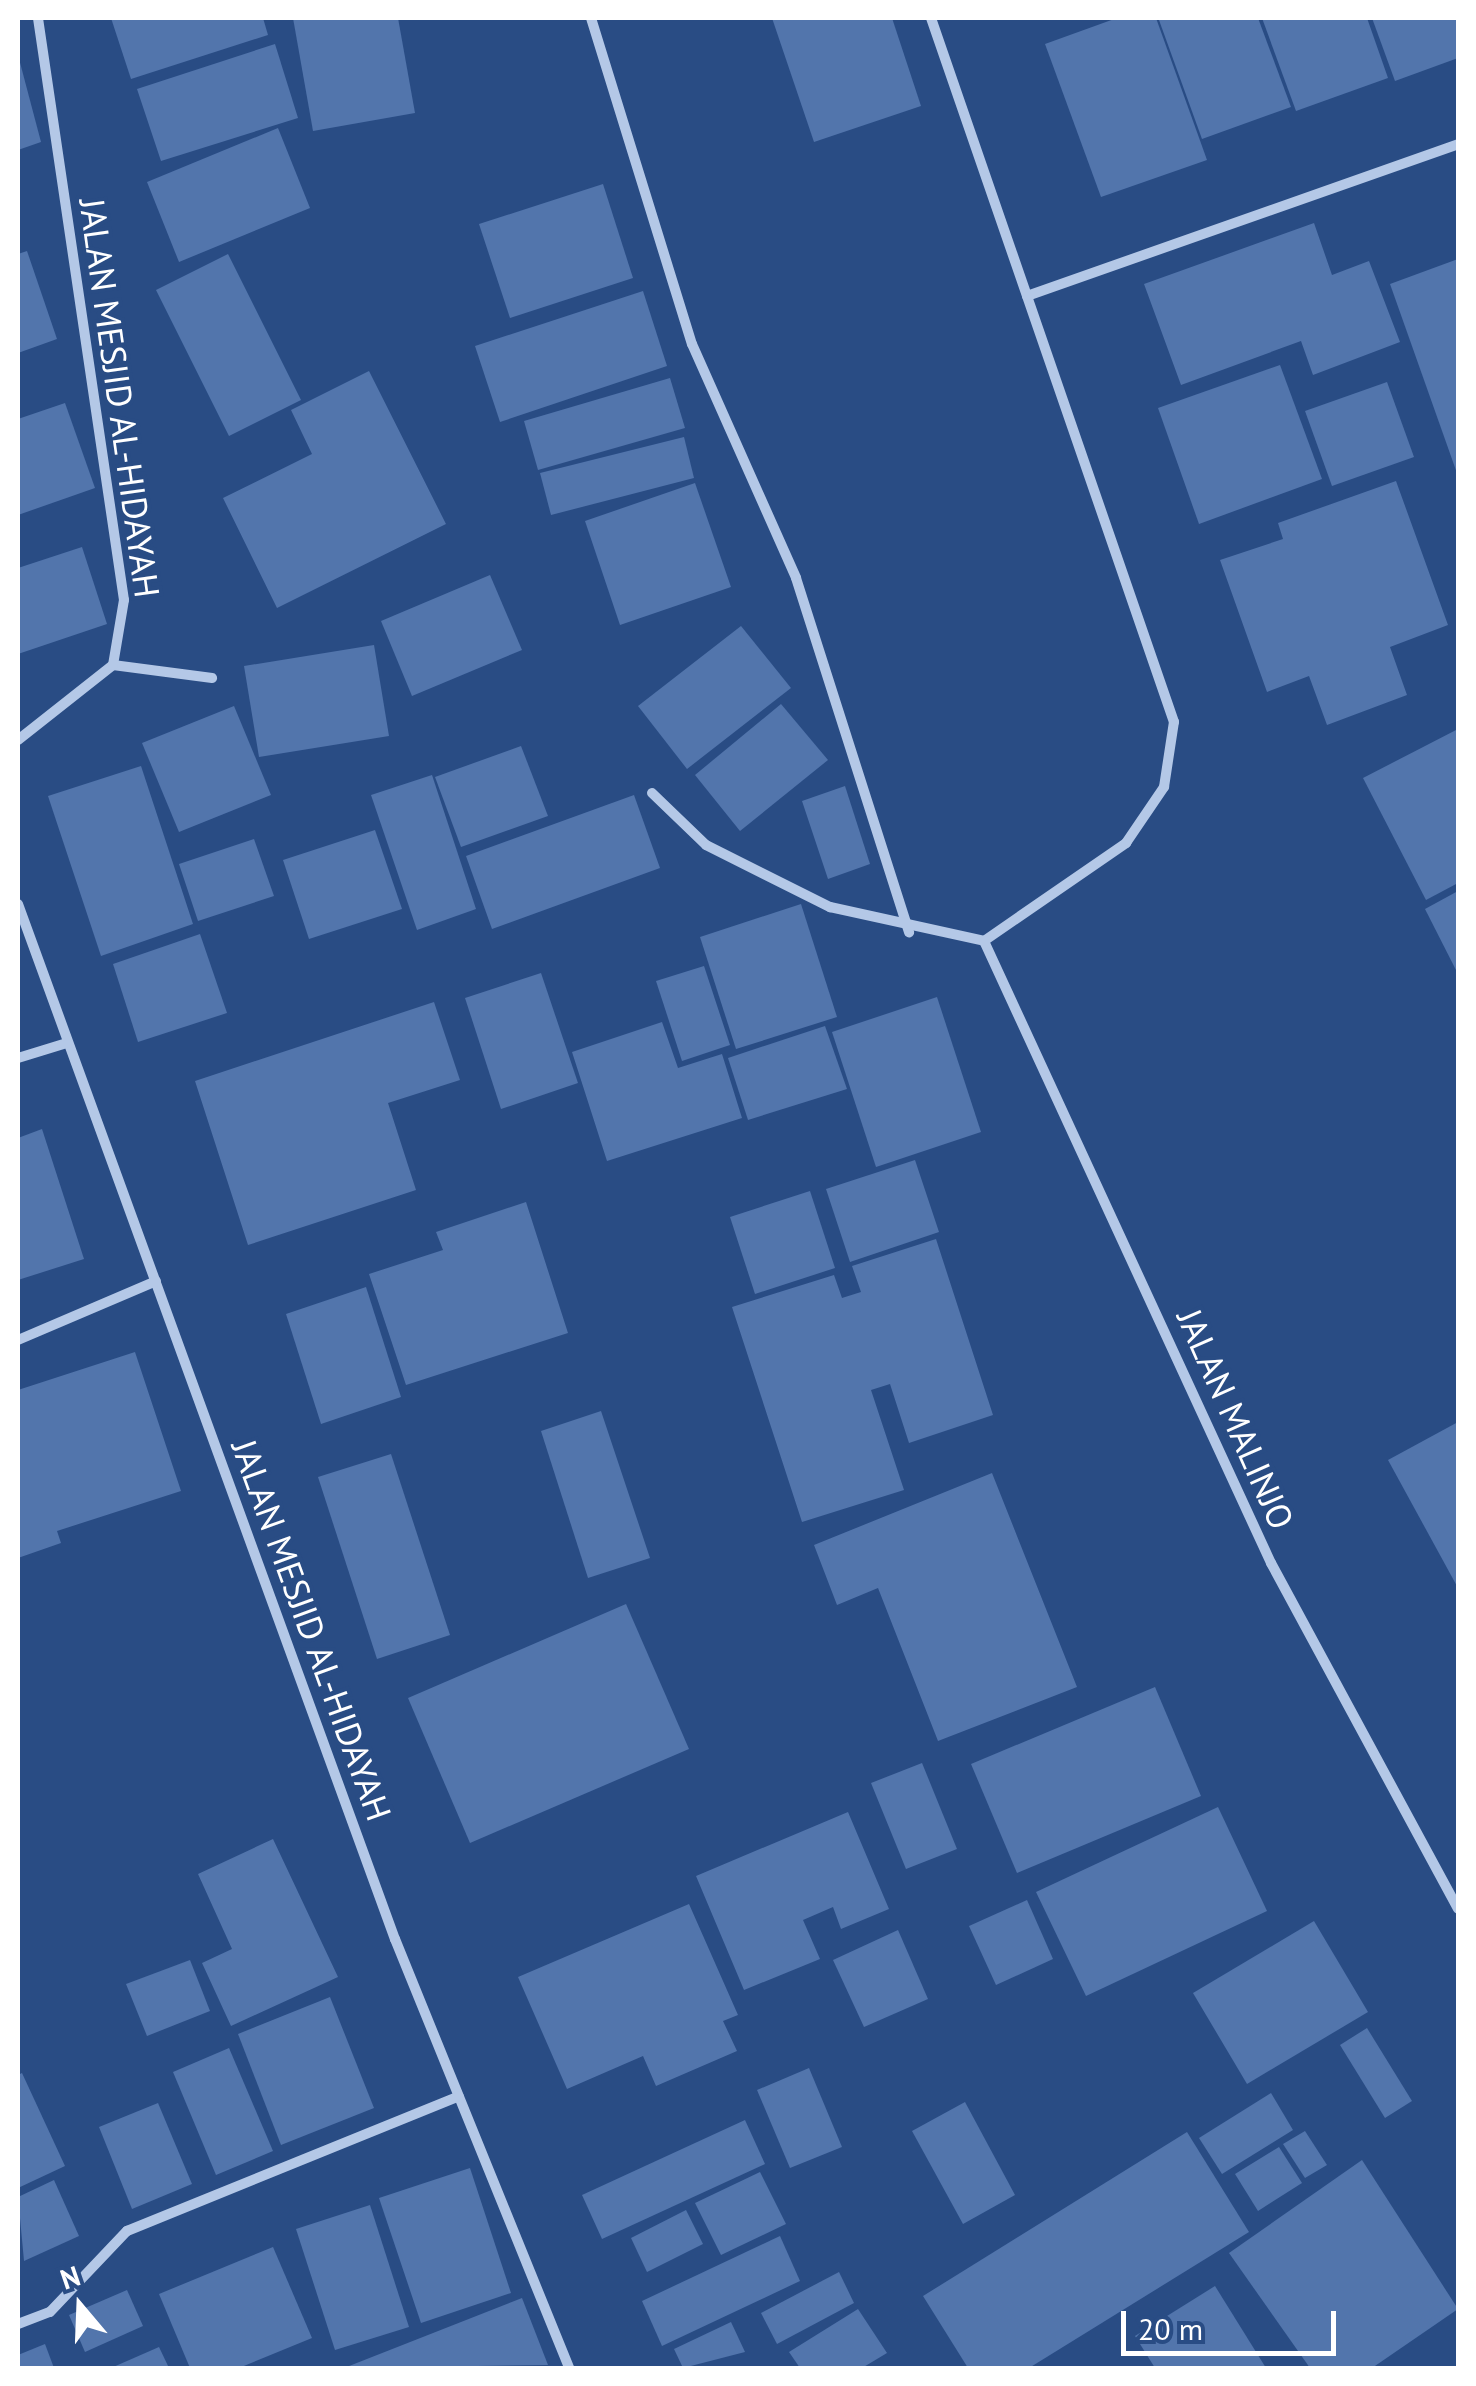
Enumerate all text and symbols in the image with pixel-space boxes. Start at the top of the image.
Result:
street label: JALAN MESJID AL-HIDAYAH [71,195,169,601]
street label: JALAN MALINJO [1169,1302,1303,1536]
street label: JALAN MESJID AL-HIDAYAH [223,1433,401,1827]
north arrow [30,2256,130,2356]
text: N [55,2257,85,2298]
scale bar [1126,2291,1341,2353]
text: 20 m [1138,2309,1203,2348]

